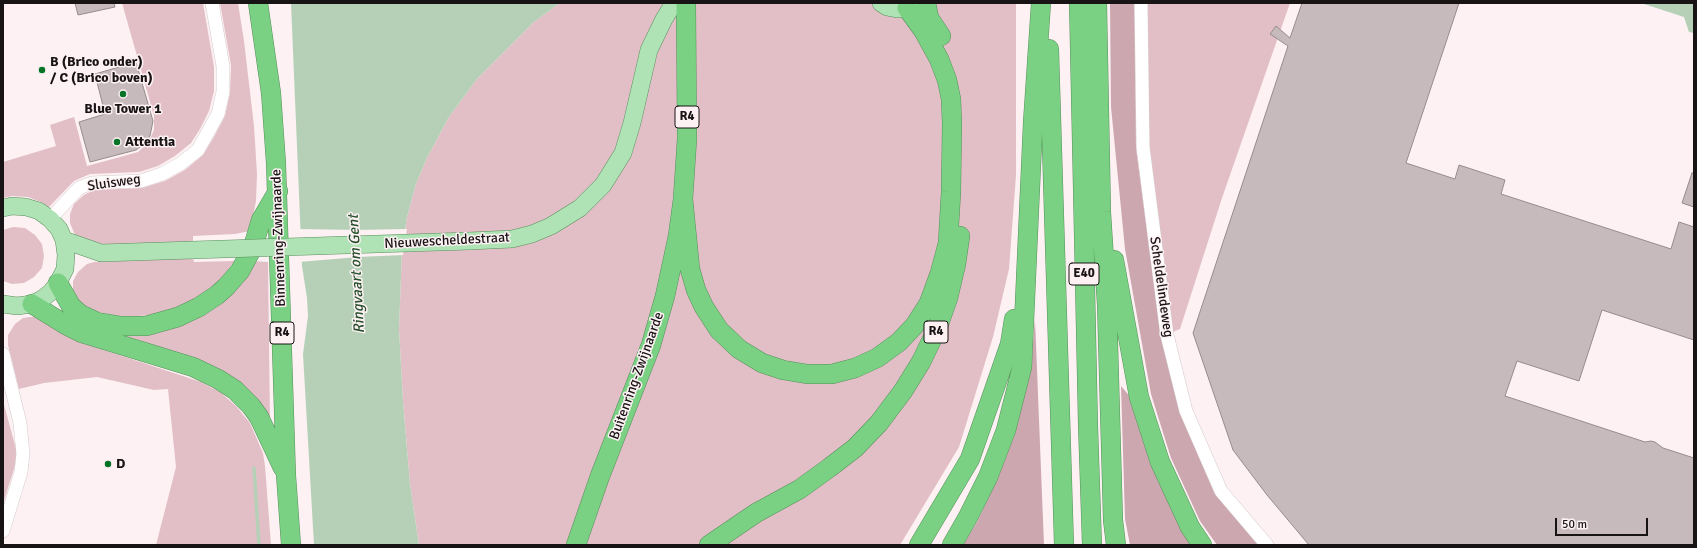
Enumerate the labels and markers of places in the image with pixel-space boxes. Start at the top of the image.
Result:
place label: B (Brico onder) / C (Brico boven) [50,54,153,86]
marker: B (Brico onder) / C (Brico boven) [37,65,47,75]
marker: Blue Tower 1 [118,89,128,99]
place label: Blue Tower 1 [84,101,162,117]
place label: Attentia [125,134,175,150]
marker: Attentia [112,137,122,147]
place label: D [116,456,125,472]
marker: D [103,459,113,469]

